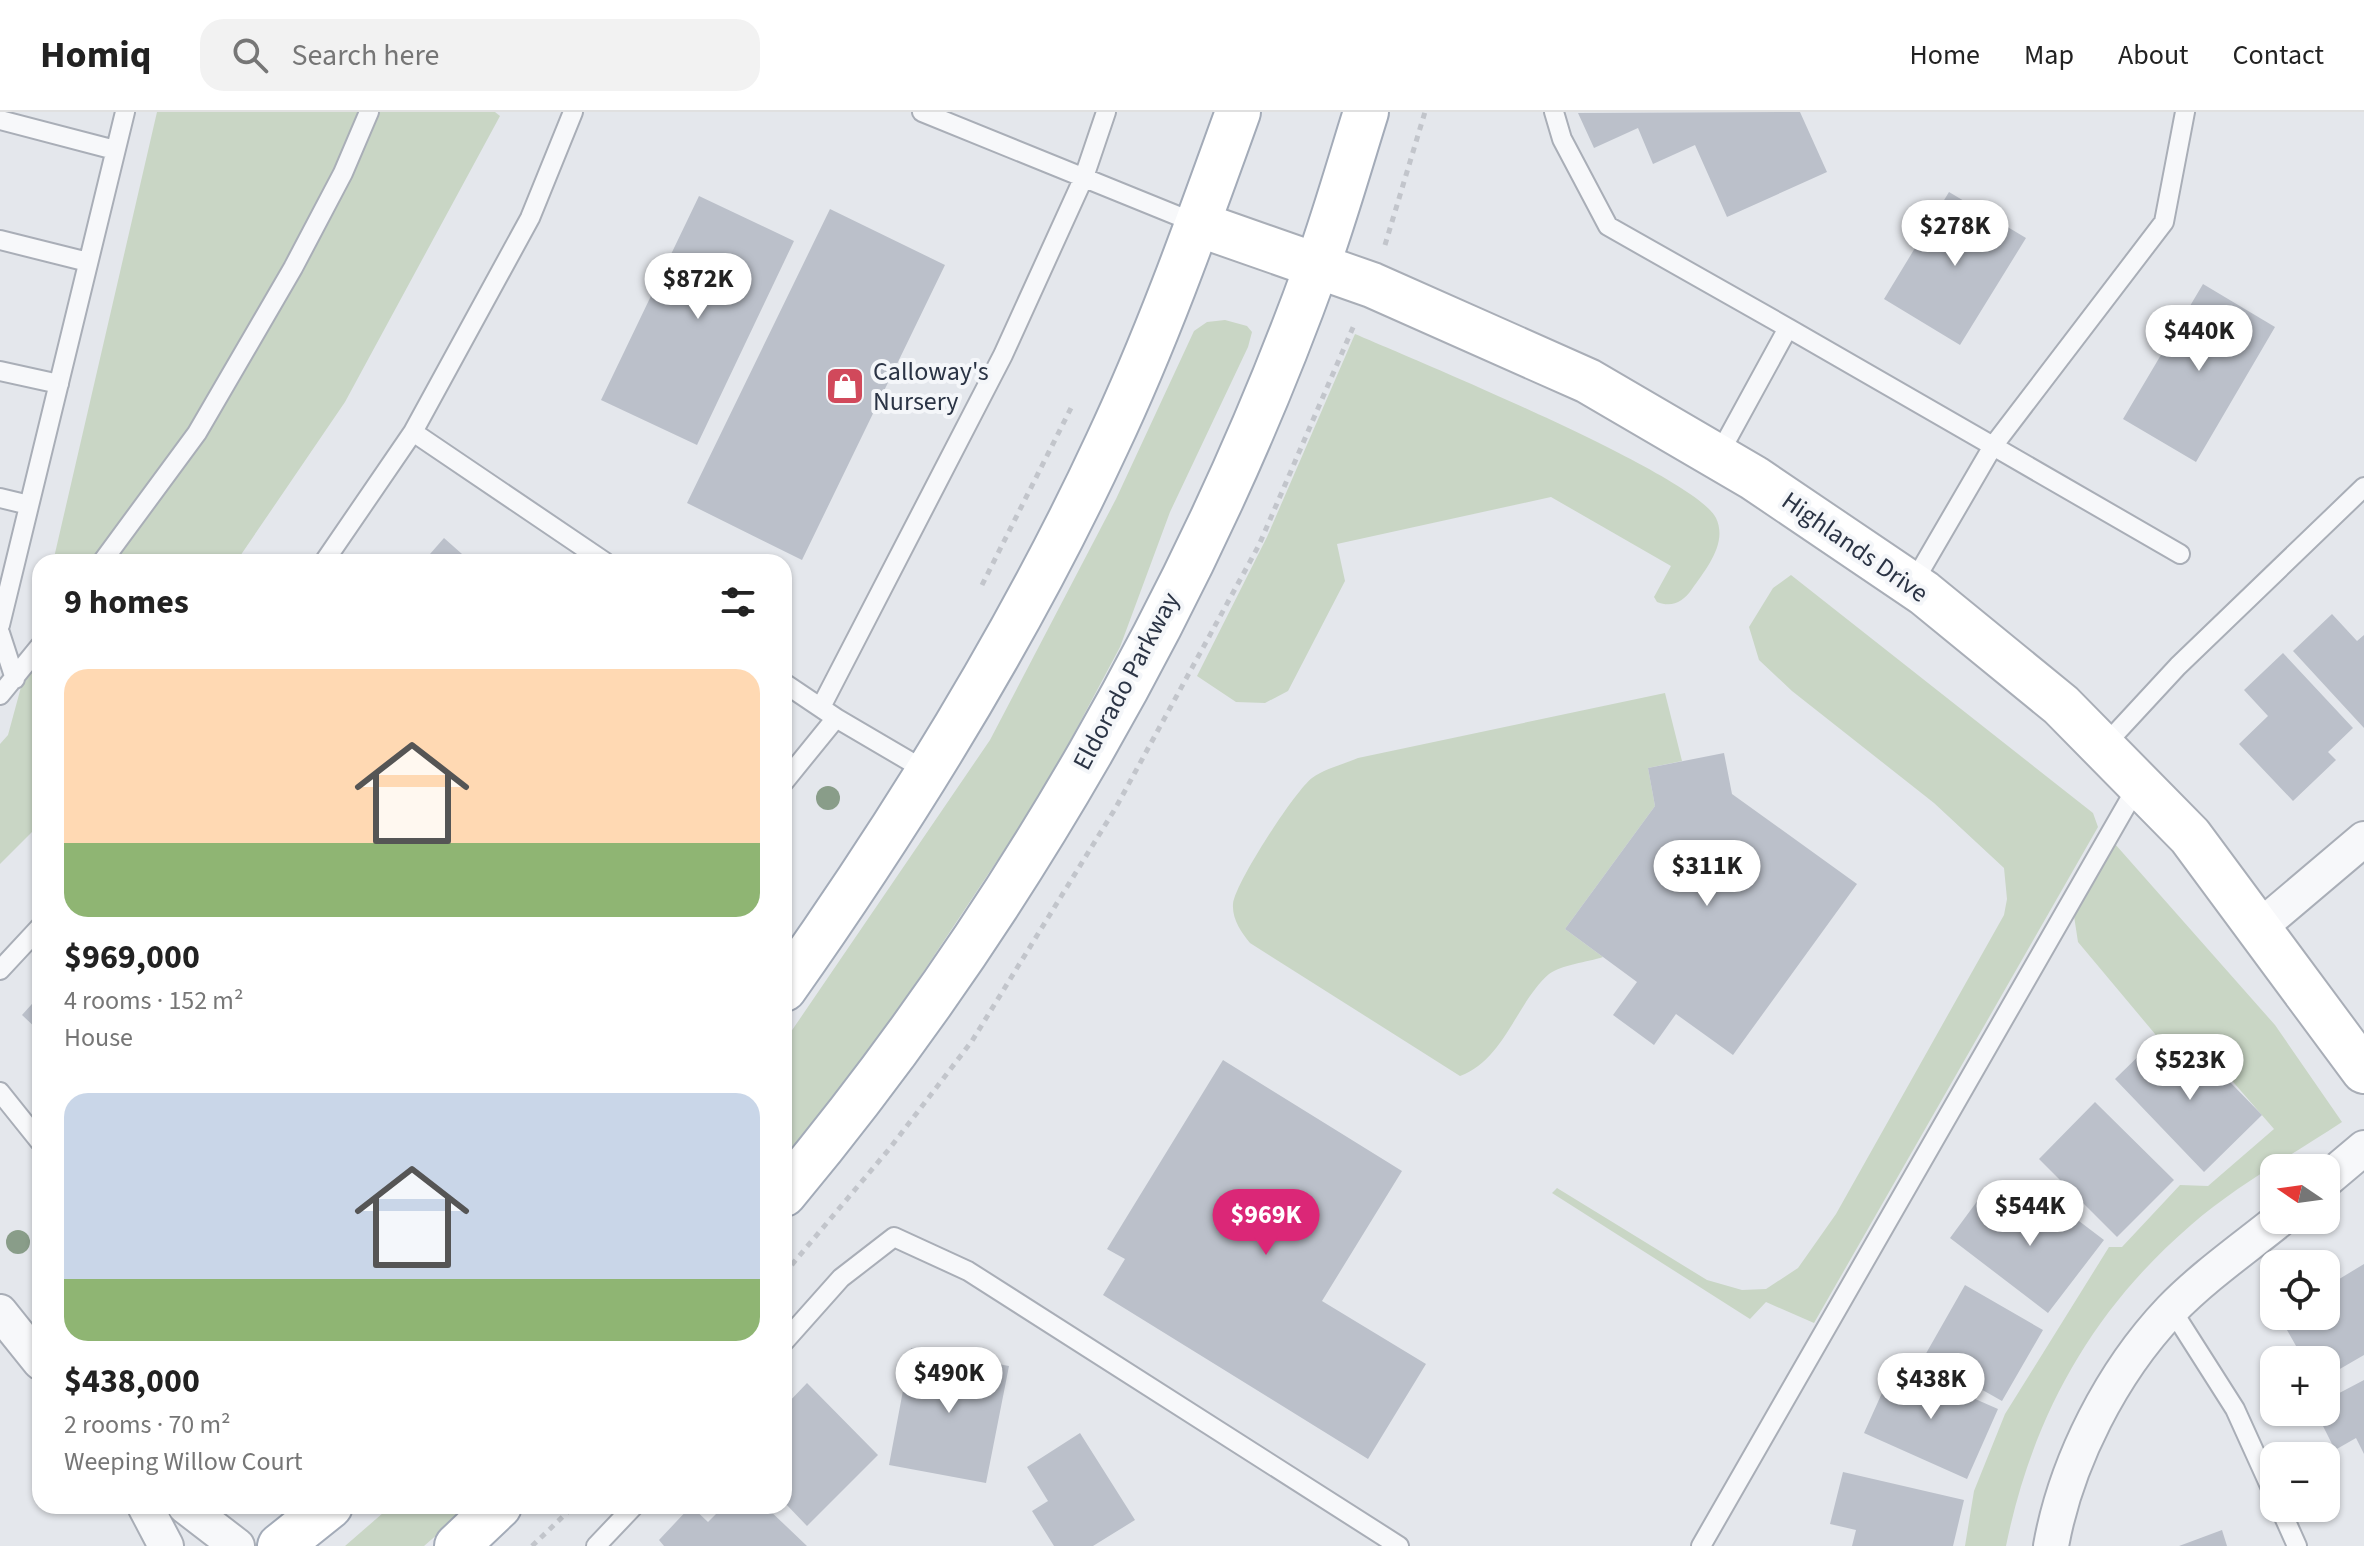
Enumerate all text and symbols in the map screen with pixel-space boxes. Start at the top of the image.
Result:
search box [200,19,760,91]
text: Homiq [40,28,152,82]
icon: search [228,33,272,77]
text: Search here [292,34,439,77]
text: Home [1909,35,1980,75]
text: Map [2024,35,2074,75]
text: About [2118,35,2189,75]
text: Contact [2233,35,2324,75]
pin: $278K [1899,200,2011,268]
text: $278K [1920,207,1990,244]
pin: $872K [642,253,754,321]
text: $872K [663,260,733,297]
pin: $440K [2143,305,2255,373]
text: $440K [2164,312,2234,349]
place label: Calloway's Nursery [873,353,989,420]
shop icon: Calloway's Nursery [824,365,866,407]
street label: Highlands Drive [1774,483,1936,611]
text: 9 homes [64,578,189,627]
icon: filters [716,580,760,624]
street label: Eldorado Parkway [1064,586,1188,776]
icon: home [340,721,484,865]
pin: $311K [1651,840,1763,908]
text: $311K [1672,847,1742,884]
text: $969,000 [64,933,200,982]
text: 4 rooms · 152 m² [64,982,243,1019]
text: House [64,1019,133,1056]
pin: $523K [2134,1034,2246,1102]
text: $523K [2155,1041,2225,1078]
icon: home [340,1145,484,1289]
north arrow [2260,1154,2340,1234]
map controls [2260,1154,2340,1522]
pin: $544K [1974,1180,2086,1248]
text: $544K [1995,1187,2065,1224]
pin: $969K [1210,1189,1322,1257]
text: $969K [1231,1196,1301,1233]
button: locate [2260,1250,2340,1330]
button: + [2260,1346,2340,1426]
pin: $490K [893,1347,1005,1415]
pin: $438K [1875,1353,1987,1421]
text: $490K [914,1354,984,1391]
text: $438,000 [64,1357,200,1406]
text: $438K [1896,1360,1966,1397]
text: 2 rooms · 70 m² [64,1406,231,1443]
button: − [2260,1442,2340,1522]
text: Weeping Willow Court [64,1443,302,1480]

